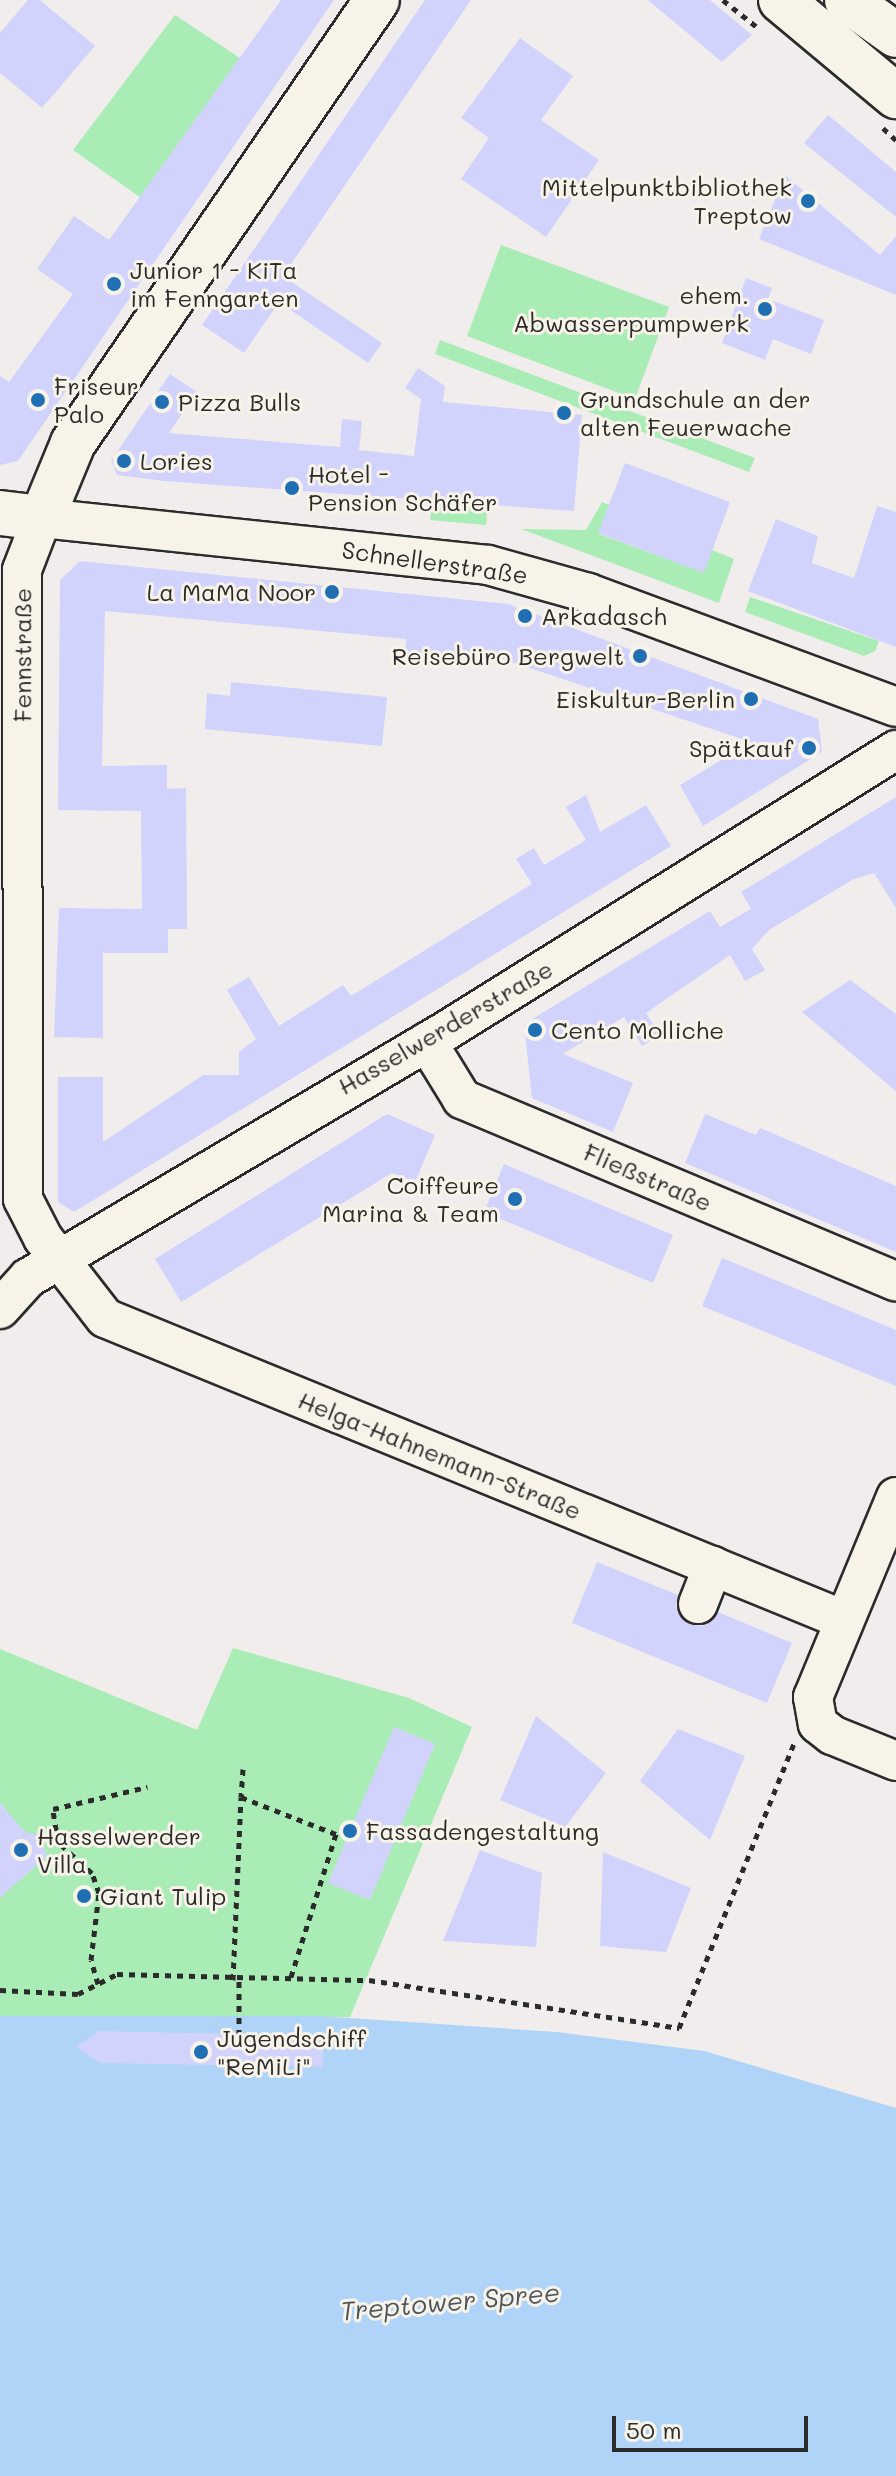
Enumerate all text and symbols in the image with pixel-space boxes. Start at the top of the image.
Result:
place label: Mittelpunktbibliothek Treptow [542,173,792,229]
marker: Mittelpunktbibliothek Treptow [799,192,817,210]
place label: Junior 1 - KiTa im Fenngarten [130,256,299,312]
marker: Junior 1 - KiTa im Fenngarten [105,275,123,293]
place label: ehem. Abwasserpumpwerk [513,281,749,337]
marker: ehem. Abwasserpumpwerk [756,300,774,318]
place label: Friseur Palo [54,372,139,428]
place label: Grundschule an der alten Feuerwache [580,385,811,441]
place label: Pizza Bulls [178,388,301,416]
marker: Friseur Palo [29,391,47,409]
marker: Pizza Bulls [153,393,171,411]
marker: Grundschule an der alten Feuerwache [555,404,573,422]
place label: Lories [140,447,213,475]
marker: Lories [115,452,133,470]
place label: Hotel - Pension Schäfer [308,460,497,516]
marker: Hotel - Pension Schäfer [283,479,301,497]
street label: Schnellerstraße [340,535,530,589]
place label: La MaMa Noor [147,578,316,606]
marker: La MaMa Noor [323,583,341,601]
street label: Fennstraße [8,588,36,722]
place label: Arkadasch [541,602,667,630]
marker: Arkadasch [516,607,534,625]
place label: Reisebüro Bergwelt [392,642,624,670]
marker: Reisebüro Bergwelt [631,647,649,665]
place label: Eiskultur-Berlin [556,685,735,713]
marker: Eiskultur-Berlin [742,690,760,708]
place label: Spätkauf [689,734,793,762]
marker: Spätkauf [800,739,818,757]
street label: Hasselwerderstraße [332,954,558,1100]
place label: Cento Molliche [551,1016,724,1044]
marker: Cento Molliche [526,1021,544,1039]
street label: Fließstraße [580,1137,716,1217]
place label: Coiffeure Marina & Team [322,1171,499,1227]
marker: Coiffeure Marina & Team [506,1190,524,1208]
street label: Helga-Hahnemann-Straße [294,1385,586,1525]
place label: Fassadengestaltung [366,1817,599,1845]
place label: Hasselwerder Villa [37,1822,201,1878]
marker: Fassadengestaltung [341,1822,359,1840]
marker: Hasselwerder Villa [12,1841,30,1859]
place label: Giant Tulip [100,1882,226,1910]
marker: Giant Tulip [75,1887,93,1905]
place label: Jugendschiff "ReMiLi" [217,2024,366,2080]
marker: Jugendschiff "ReMiLi" [192,2043,210,2061]
water label: Treptower Spree [339,2277,561,2327]
scale bar [616,2400,812,2450]
text: 50 m [626,2414,682,2445]

